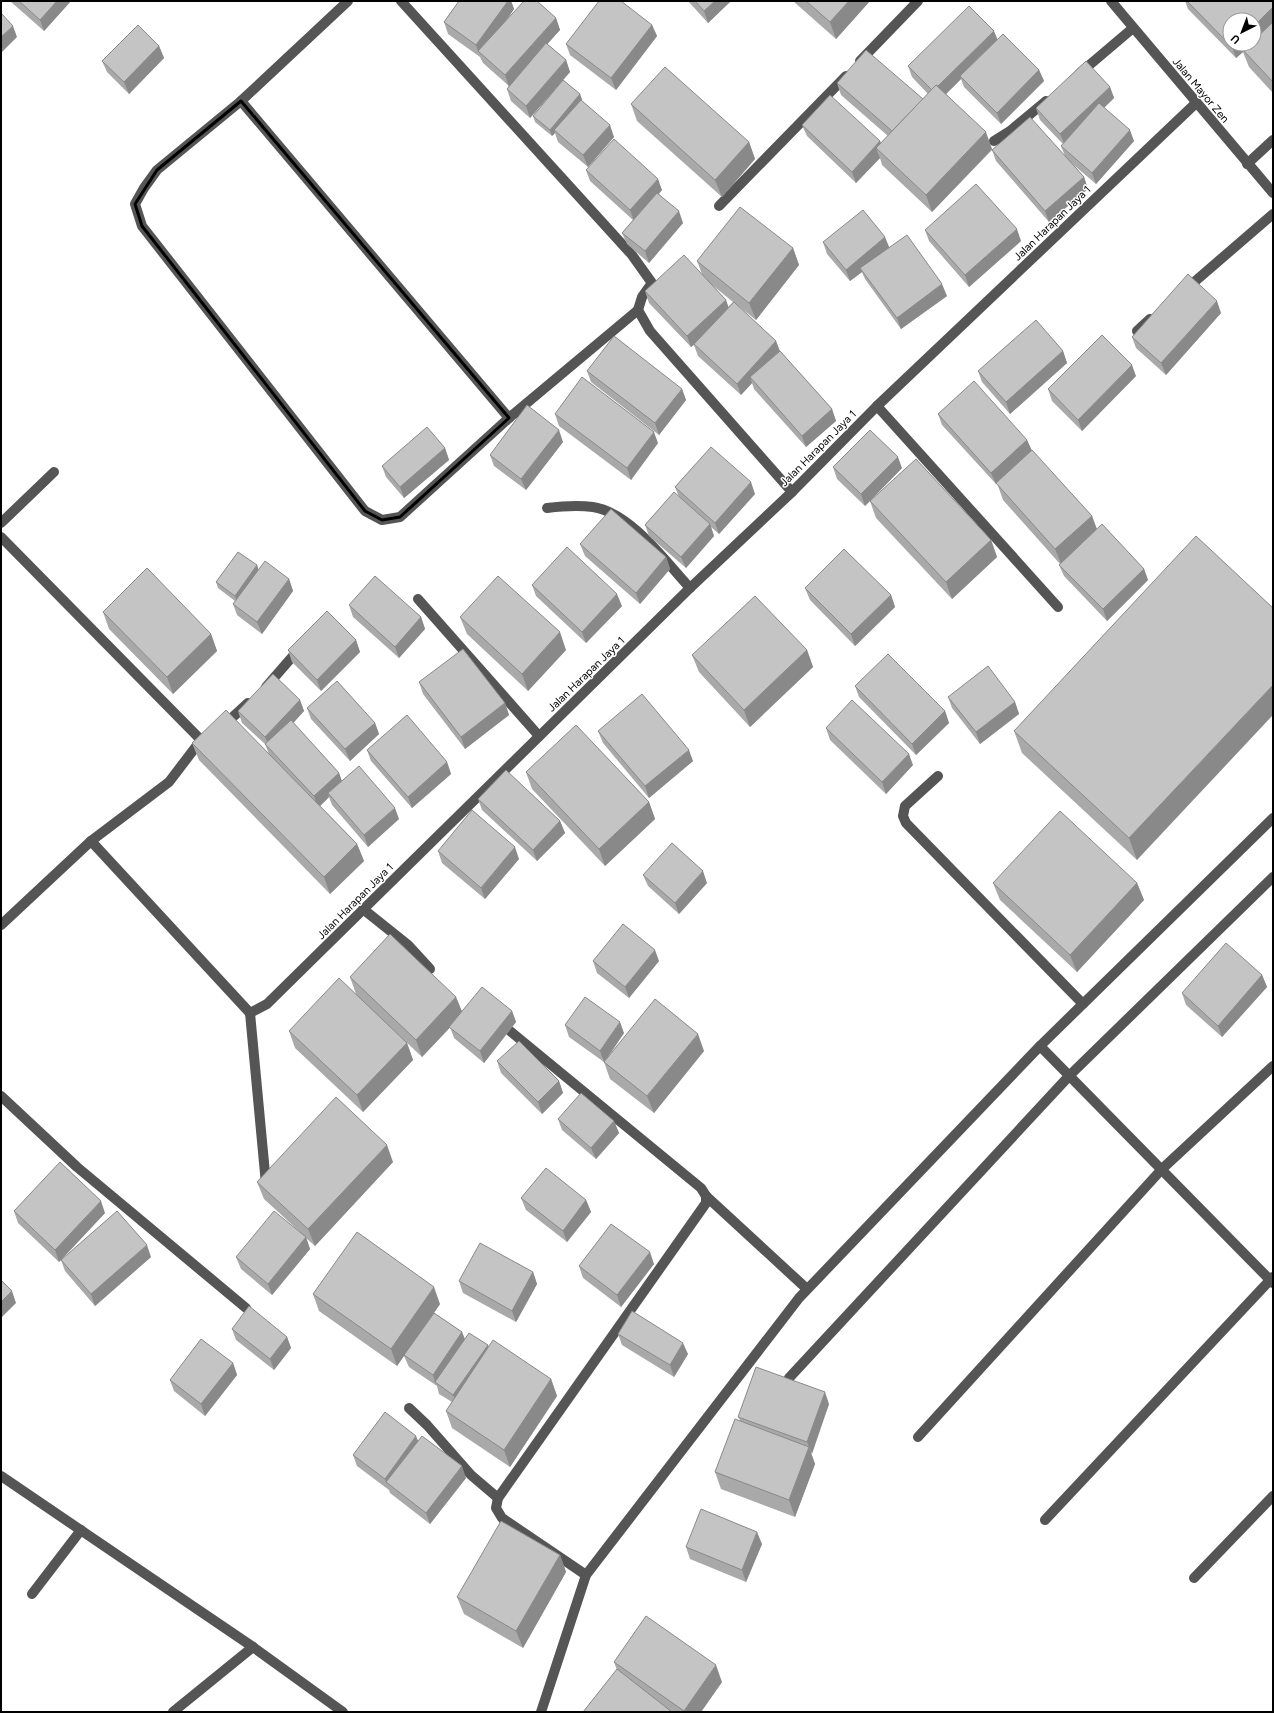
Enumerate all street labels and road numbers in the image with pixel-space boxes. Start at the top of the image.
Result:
street label: Jalan Mayor Zen [1170,55,1232,125]
street label: Jalan Harapan Jaya 1 [1011,183,1094,263]
street label: Jalan Harapan Jaya 1 [778,408,859,489]
street label: Jalan Harapan Jaya 1 [545,634,628,714]
street label: Jalan Harapan Jaya 1 [315,861,396,942]

